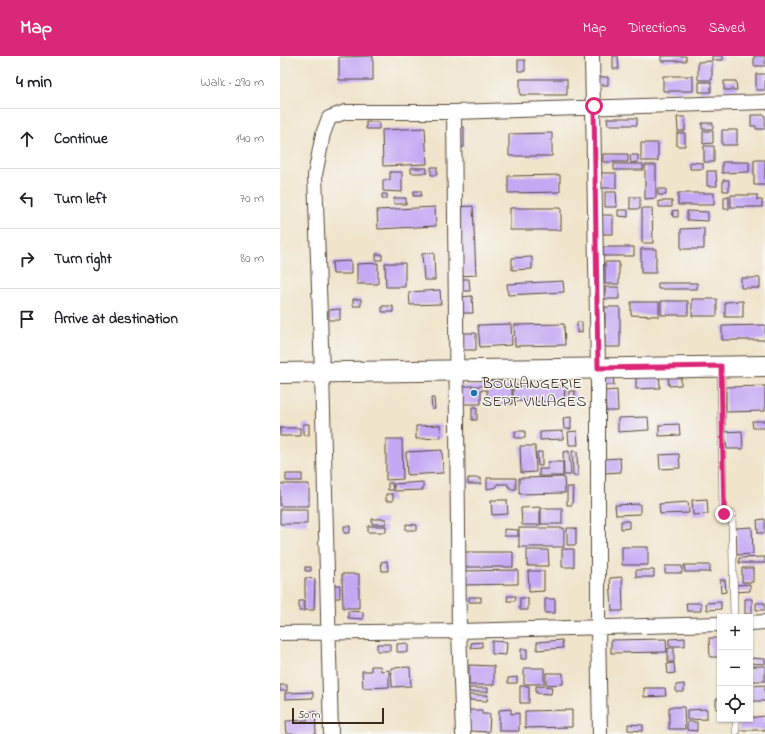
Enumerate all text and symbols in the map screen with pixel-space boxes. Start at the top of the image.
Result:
text: Map [20,15,52,42]
text: Map [583,18,606,39]
text: Directions [628,18,686,39]
text: Saved [708,18,745,39]
text: 4 min [16,70,52,95]
text: Walk · 290 m [200,73,264,92]
route start [585,97,603,115]
icon: ahead [16,128,38,150]
text: Continue [54,128,108,150]
text: 140 m [236,129,264,148]
icon: left [16,188,38,210]
text: Turn left [54,188,107,210]
text: 70 m [240,189,264,208]
icon: right [16,248,38,270]
text: Turn right [54,248,112,270]
text: 80 m [240,249,264,268]
icon: arrive [16,308,38,330]
text: Arrive at destination [54,308,178,330]
place label: BOULANGERIE SEPT VILLAGES [481,372,586,414]
marker: BOULANGERIE SEPT VILLAGES [469,388,479,398]
route end [715,505,733,523]
map controls [717,614,753,722]
button: + [717,614,753,650]
button: − [717,650,753,686]
button: locate [717,686,753,722]
scale bar [292,706,384,725]
text: 50 m [298,707,320,723]

